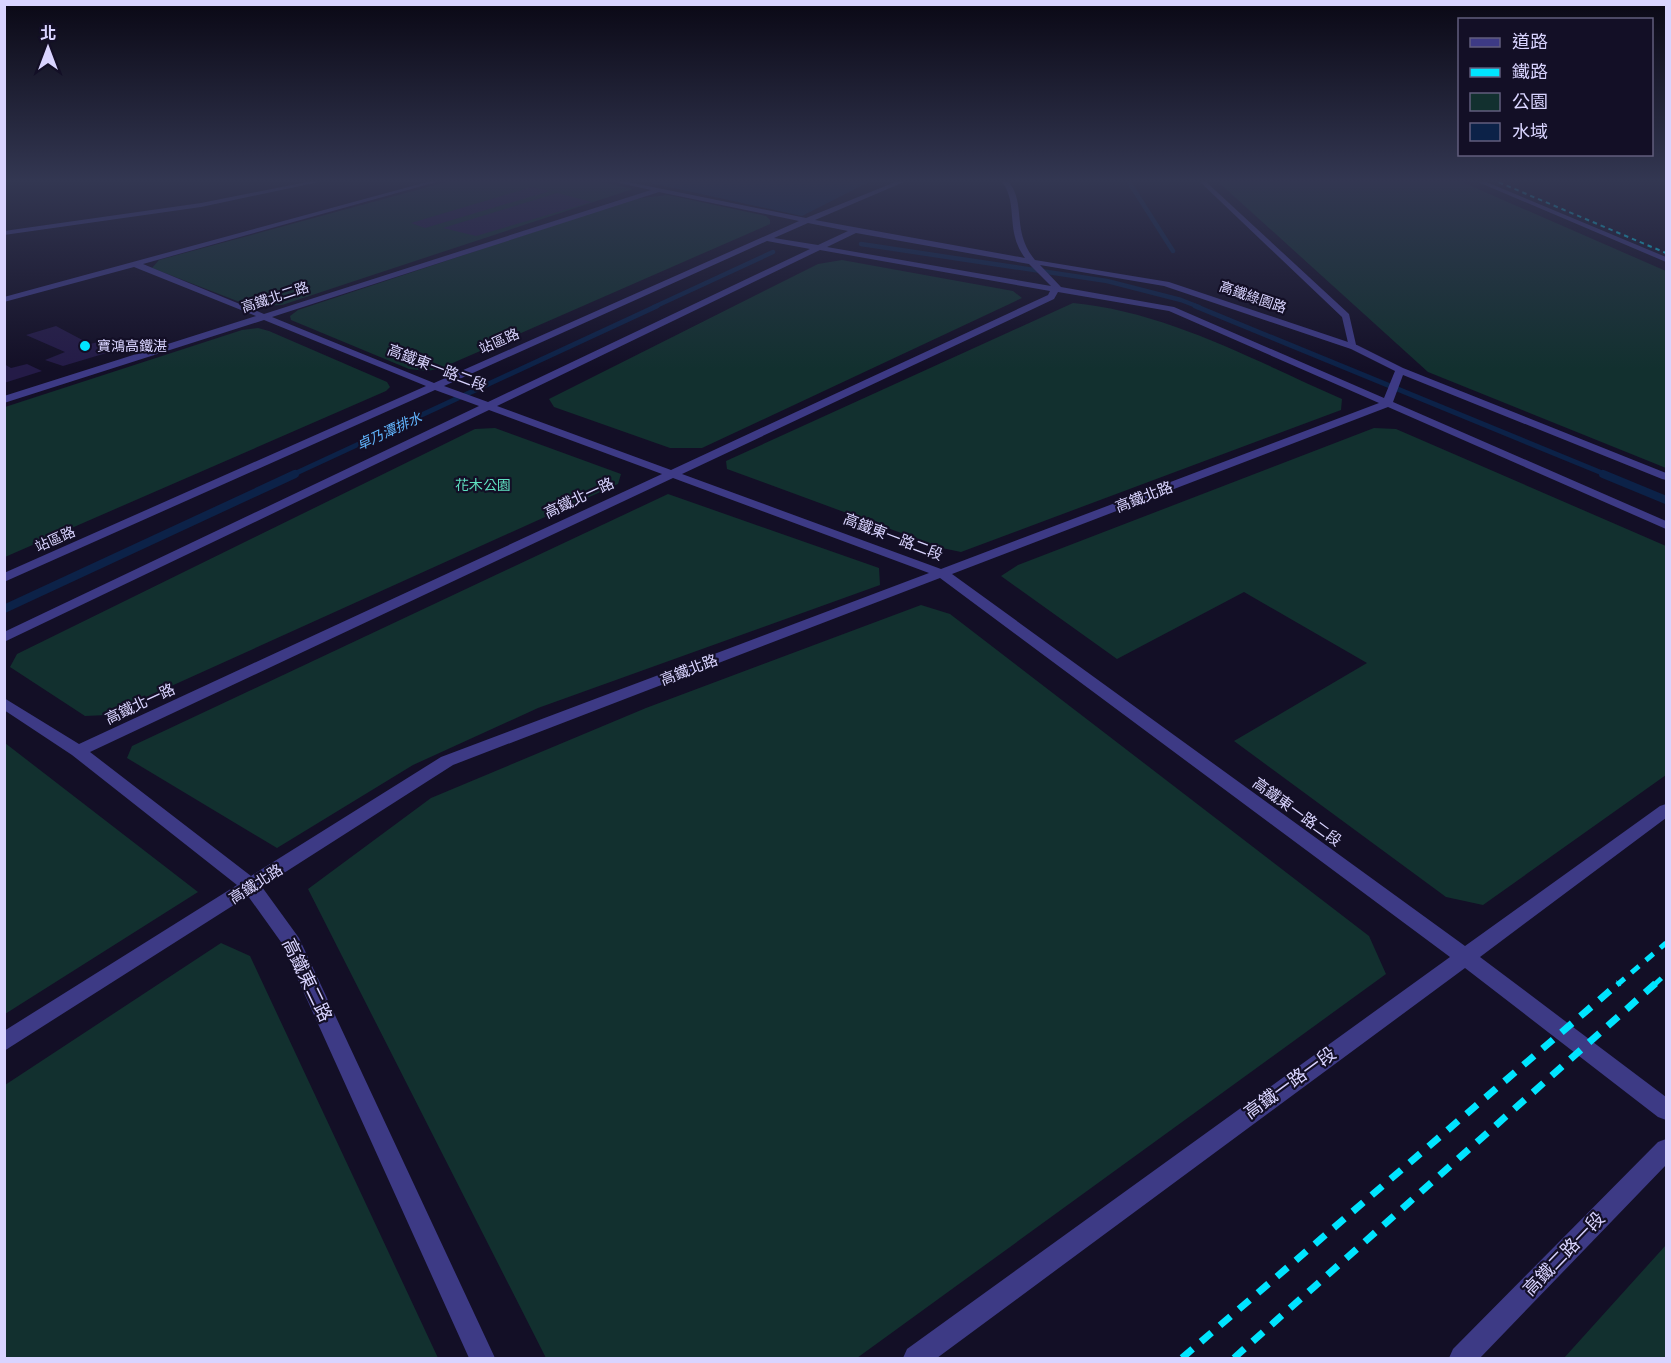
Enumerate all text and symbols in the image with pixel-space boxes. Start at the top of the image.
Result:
north arrow [18,18,78,78]
legend [1458,18,1653,156]
text: 北 [40,24,56,42]
text: 道路 [1512,31,1548,51]
text: 鐵路 [1512,61,1548,81]
text: 公園 [1512,91,1548,111]
text: 水域 [1512,121,1548,141]
street label: 高鐵綠園路 [1217,278,1289,316]
street label: 高鐵北二路 [239,279,311,315]
street label: 站區路 [477,325,521,357]
place label: 寶鴻高鐵湛 [97,338,167,354]
marker: 寶鴻高鐵湛 [78,339,92,353]
street label: 高鐵東一路二段 [385,341,489,394]
water label: 卓乃潭排水 [354,409,425,453]
street label: 高鐵北一路 [541,474,616,521]
park label: 花木公園 [455,477,511,493]
street label: 高鐵北路 [1113,478,1175,515]
street label: 高鐵東一路二段 [841,510,945,563]
street label: 站區路 [33,523,77,555]
street label: 高鐵北路 [658,651,720,688]
street label: 高鐵北一路 [102,680,177,727]
street label: 高鐵東一路二段 [1250,774,1345,849]
street label: 高鐵北路 [226,860,286,907]
street label: 高鐵東二路 [279,935,337,1024]
street label: 高鐵一路一段 [1240,1042,1339,1122]
street label: 高鐵二路一段 [1519,1208,1608,1299]

